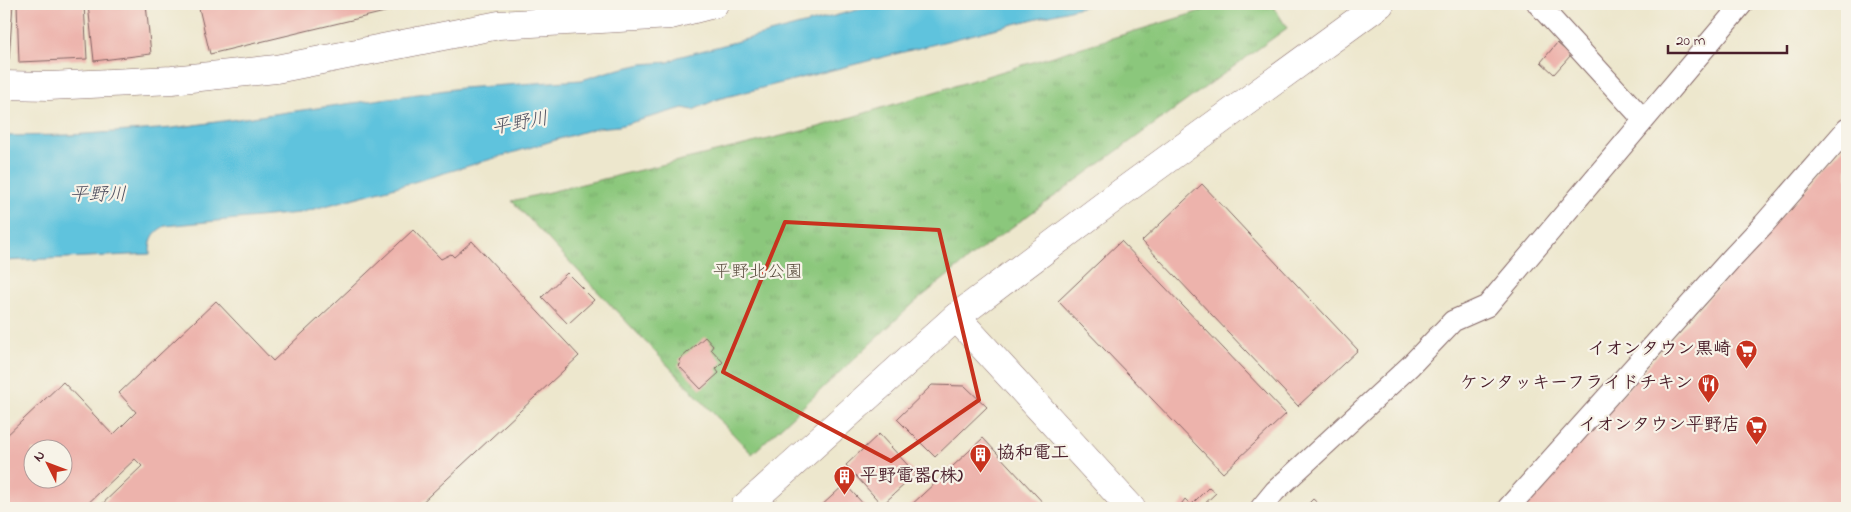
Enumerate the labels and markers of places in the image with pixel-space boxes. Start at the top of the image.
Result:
place label: イオンタウン黒崎 [1587,337,1731,363]
supermarket icon: イオンタウン黒崎 [1735,338,1759,369]
place label: ケンタッキーフライドチキン [1460,371,1693,397]
restaurant icon: ケンタッキーフライドチキン [1697,372,1721,403]
place label: イオンタウン平野店 [1578,413,1740,439]
supermarket icon: イオンタウン平野店 [1744,414,1768,445]
place label: 協和電工 [997,441,1069,467]
building icon: 協和電工 [969,442,993,473]
place label: 平野電器(株) [860,464,964,490]
building icon: 平野電器(株) [832,465,856,496]

